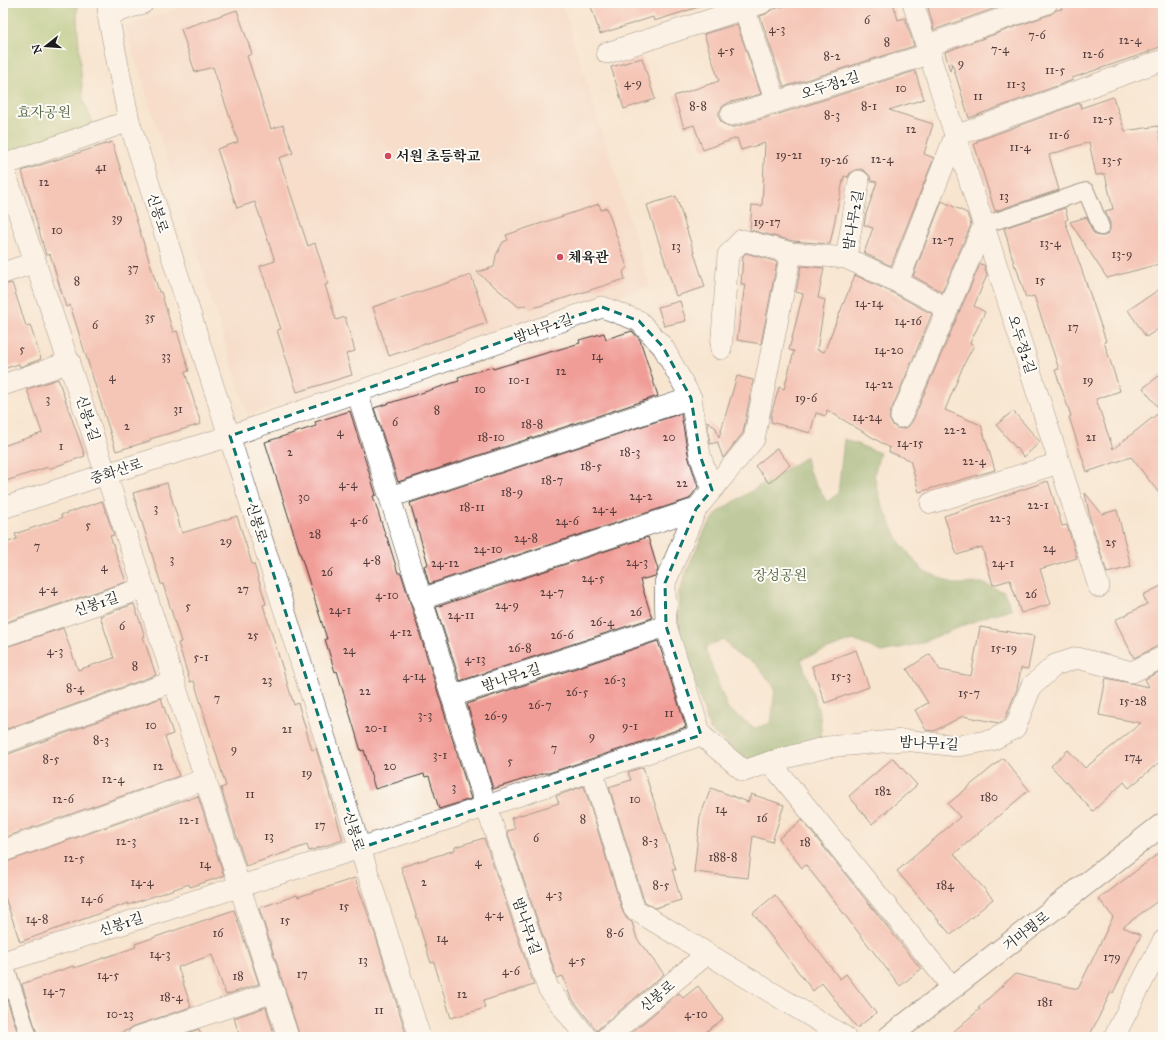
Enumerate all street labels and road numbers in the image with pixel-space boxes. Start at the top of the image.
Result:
street label: 오두정2길 [799,68,862,103]
street label: 밤나무2길 [840,189,867,252]
street label: 신봉로 [143,191,172,236]
street label: 밤나무2길 [512,311,575,346]
street label: 오두정2길 [1004,313,1039,376]
street label: 신봉2길 [72,393,103,443]
street label: 중화산로 [88,455,145,488]
street label: 신봉로 [242,500,271,544]
street label: 신봉1길 [72,589,121,620]
street label: 밤나무2길 [480,660,543,695]
street label: 밤나무1길 [899,733,959,754]
street label: 신봉로 [339,809,368,854]
street label: 밤나무1길 [509,895,544,957]
street label: 거마평로 [1000,908,1053,955]
street label: 신봉1길 [97,909,146,940]
street label: 신봉로 [636,977,679,1016]

